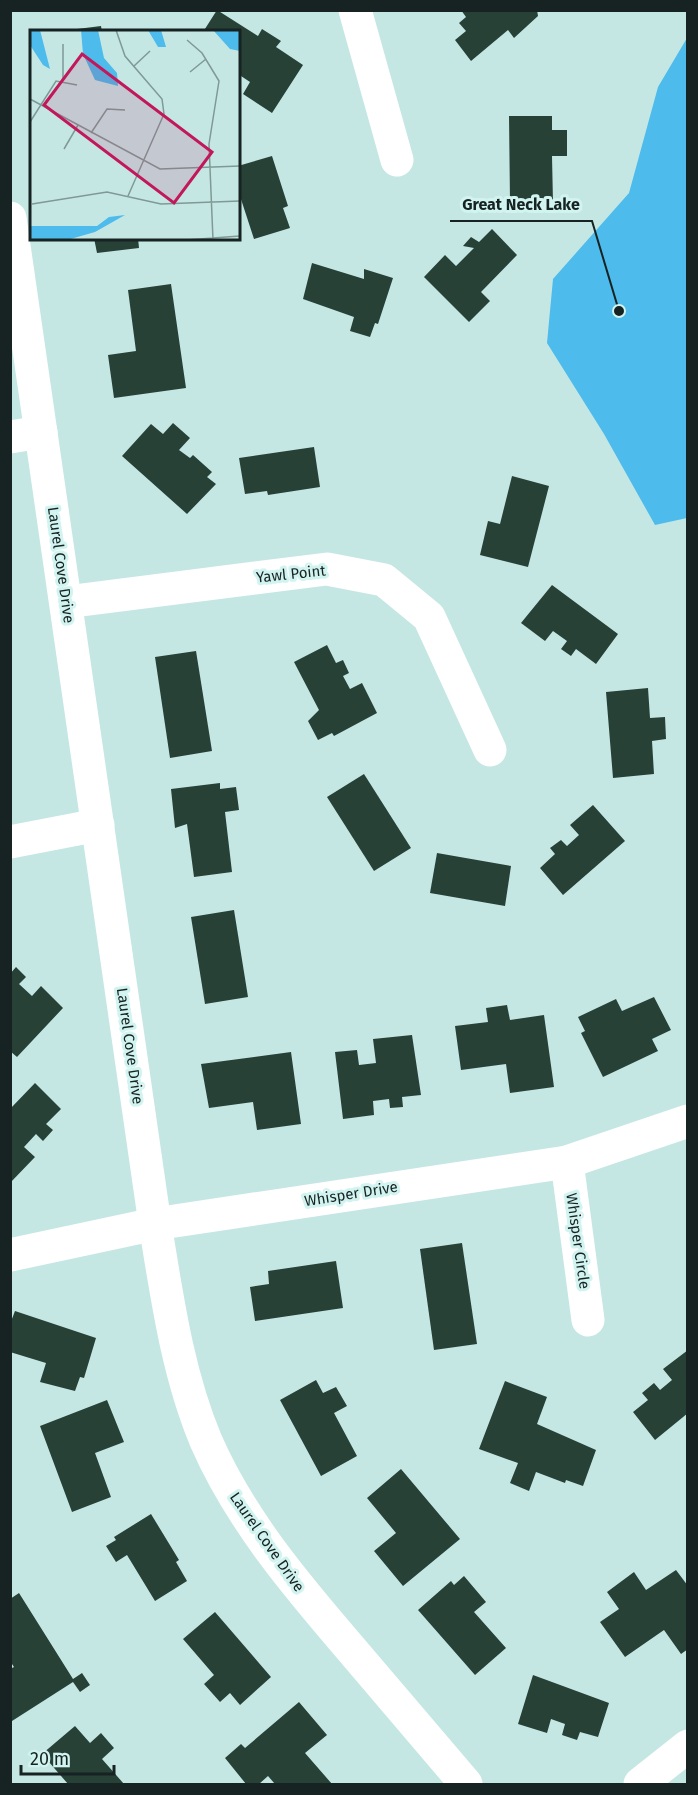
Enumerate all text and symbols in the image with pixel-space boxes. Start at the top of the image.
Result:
inset map [30,30,240,240]
callout: Great Neck Lake [450,187,592,221]
text: Great Neck Lake [462,195,580,214]
street label: Laurel Cove Drive [44,506,78,624]
street label: Yawl Point [255,561,327,587]
street label: Laurel Cove Drive [113,987,147,1105]
street label: Whisper Drive [303,1178,399,1210]
street label: Whisper Circle [562,1192,594,1290]
street label: Laurel Cove Drive [226,1489,308,1595]
scale bar [21,1738,114,1776]
text: 20 m [30,1748,69,1770]

